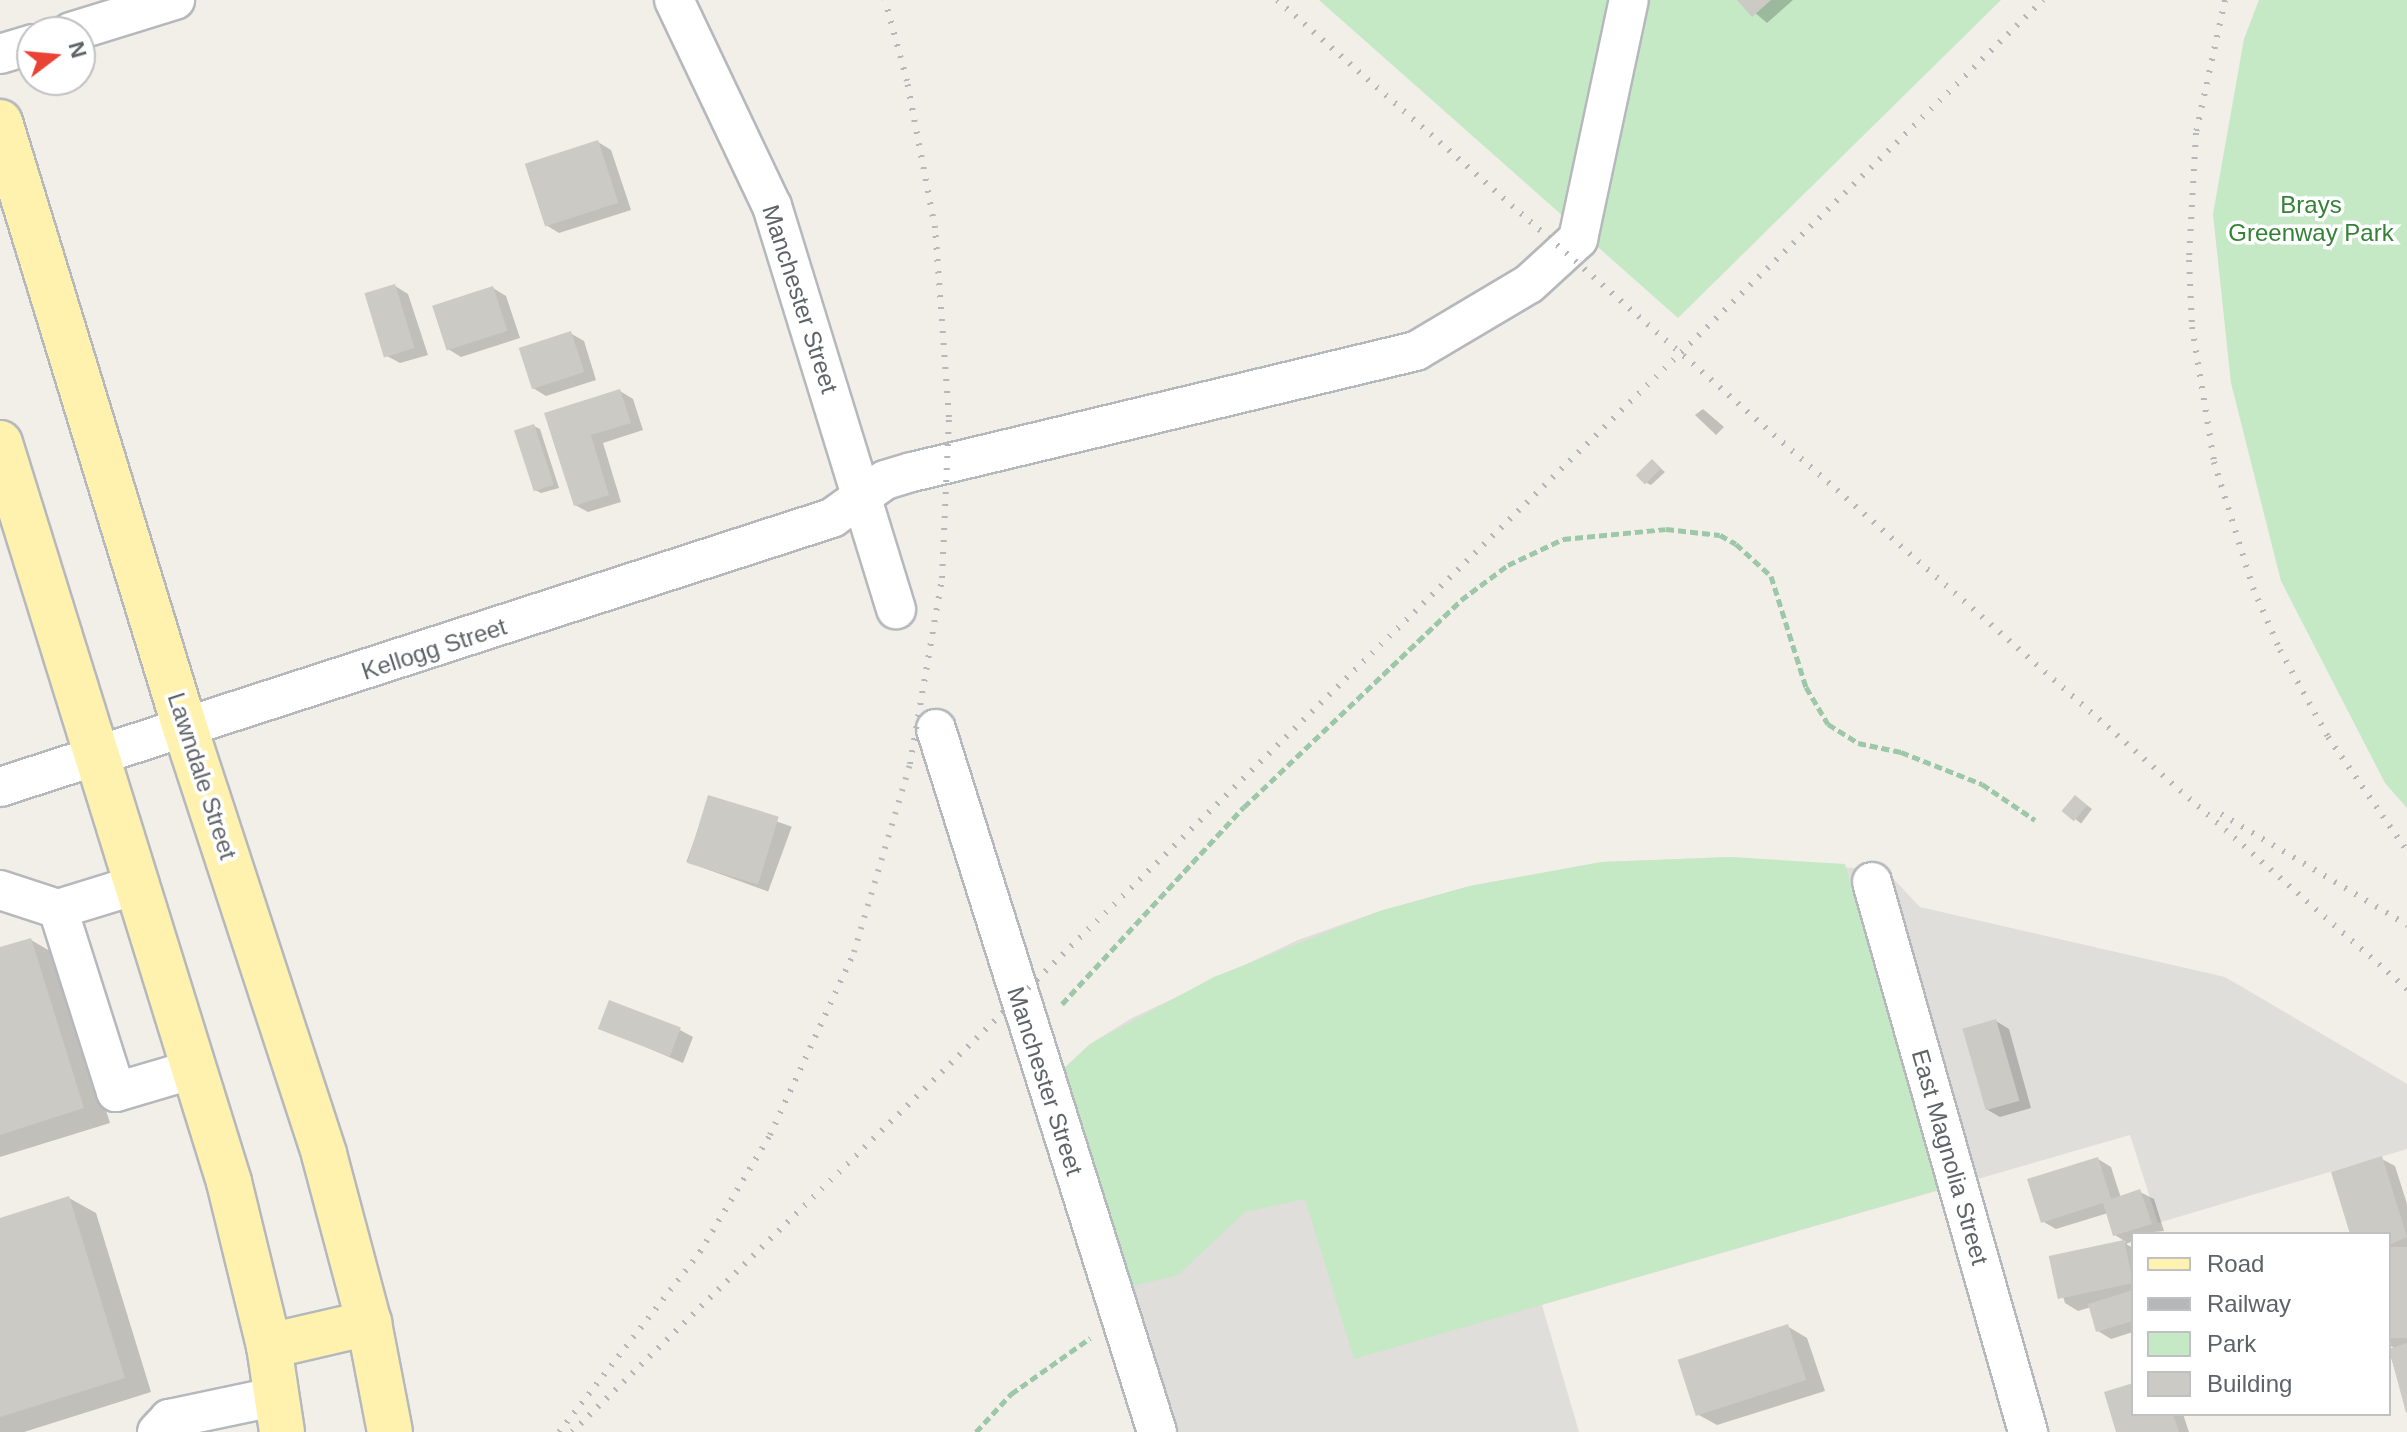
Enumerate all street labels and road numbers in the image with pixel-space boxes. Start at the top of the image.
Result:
street label: Manchester Street [756,201,844,397]
street label: Kellogg Street [358,612,510,686]
street label: Lawndale Street [162,689,242,863]
street label: Manchester Street [1001,983,1089,1179]
street label: East Magnolia Street [1905,1046,1995,1268]

